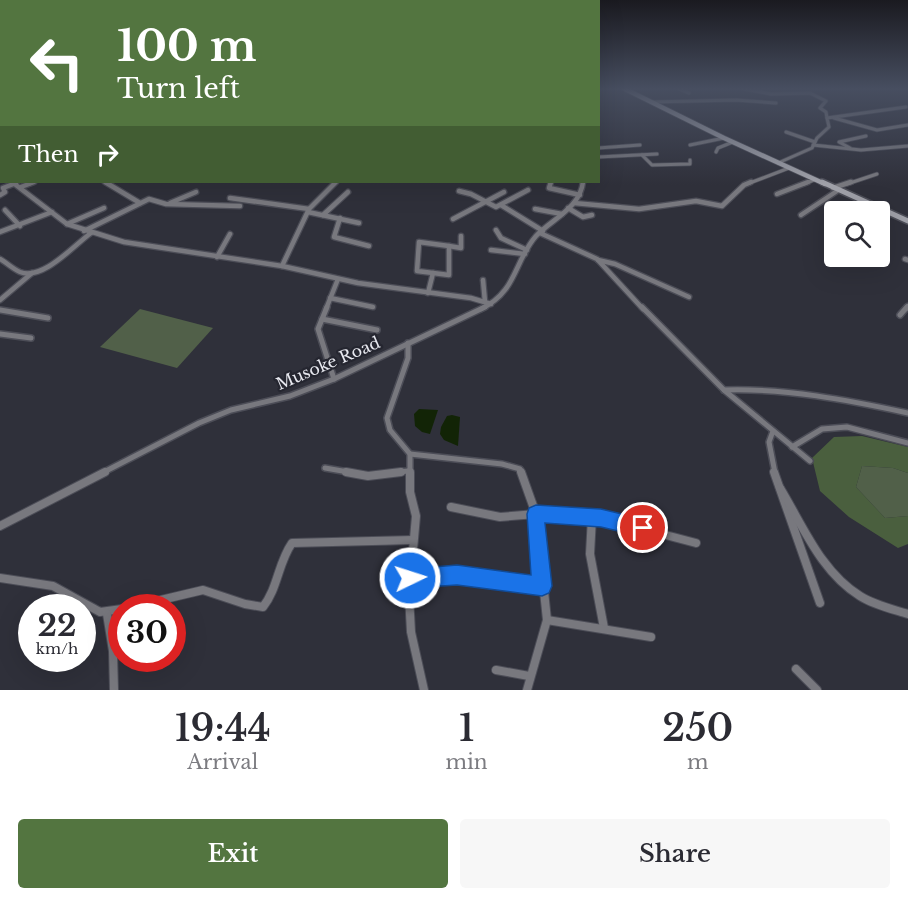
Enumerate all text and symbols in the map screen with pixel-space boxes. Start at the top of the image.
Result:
text: 100 m [117,20,256,72]
icon: left [18,24,96,102]
text: Turn left [117,72,240,105]
icon: right [91,138,124,171]
text: Then [18,141,79,168]
map controls [824,201,890,267]
button: search [824,201,890,267]
street label: Musoke Road [273,332,383,394]
pin [617,502,668,553]
icon: arrive [626,511,659,544]
position arrow [378,546,442,610]
speed limit sign: 30 [108,594,186,672]
text: 22 [37,607,77,644]
text: km/h [36,639,78,658]
text: 19:44 [175,706,271,751]
text: 1 [459,706,474,751]
text: 250 [662,706,733,751]
text: Arrival [187,750,258,774]
text: min [446,750,488,774]
text: m [687,750,709,774]
button: Exit [18,819,448,888]
button: Share [460,819,890,888]

